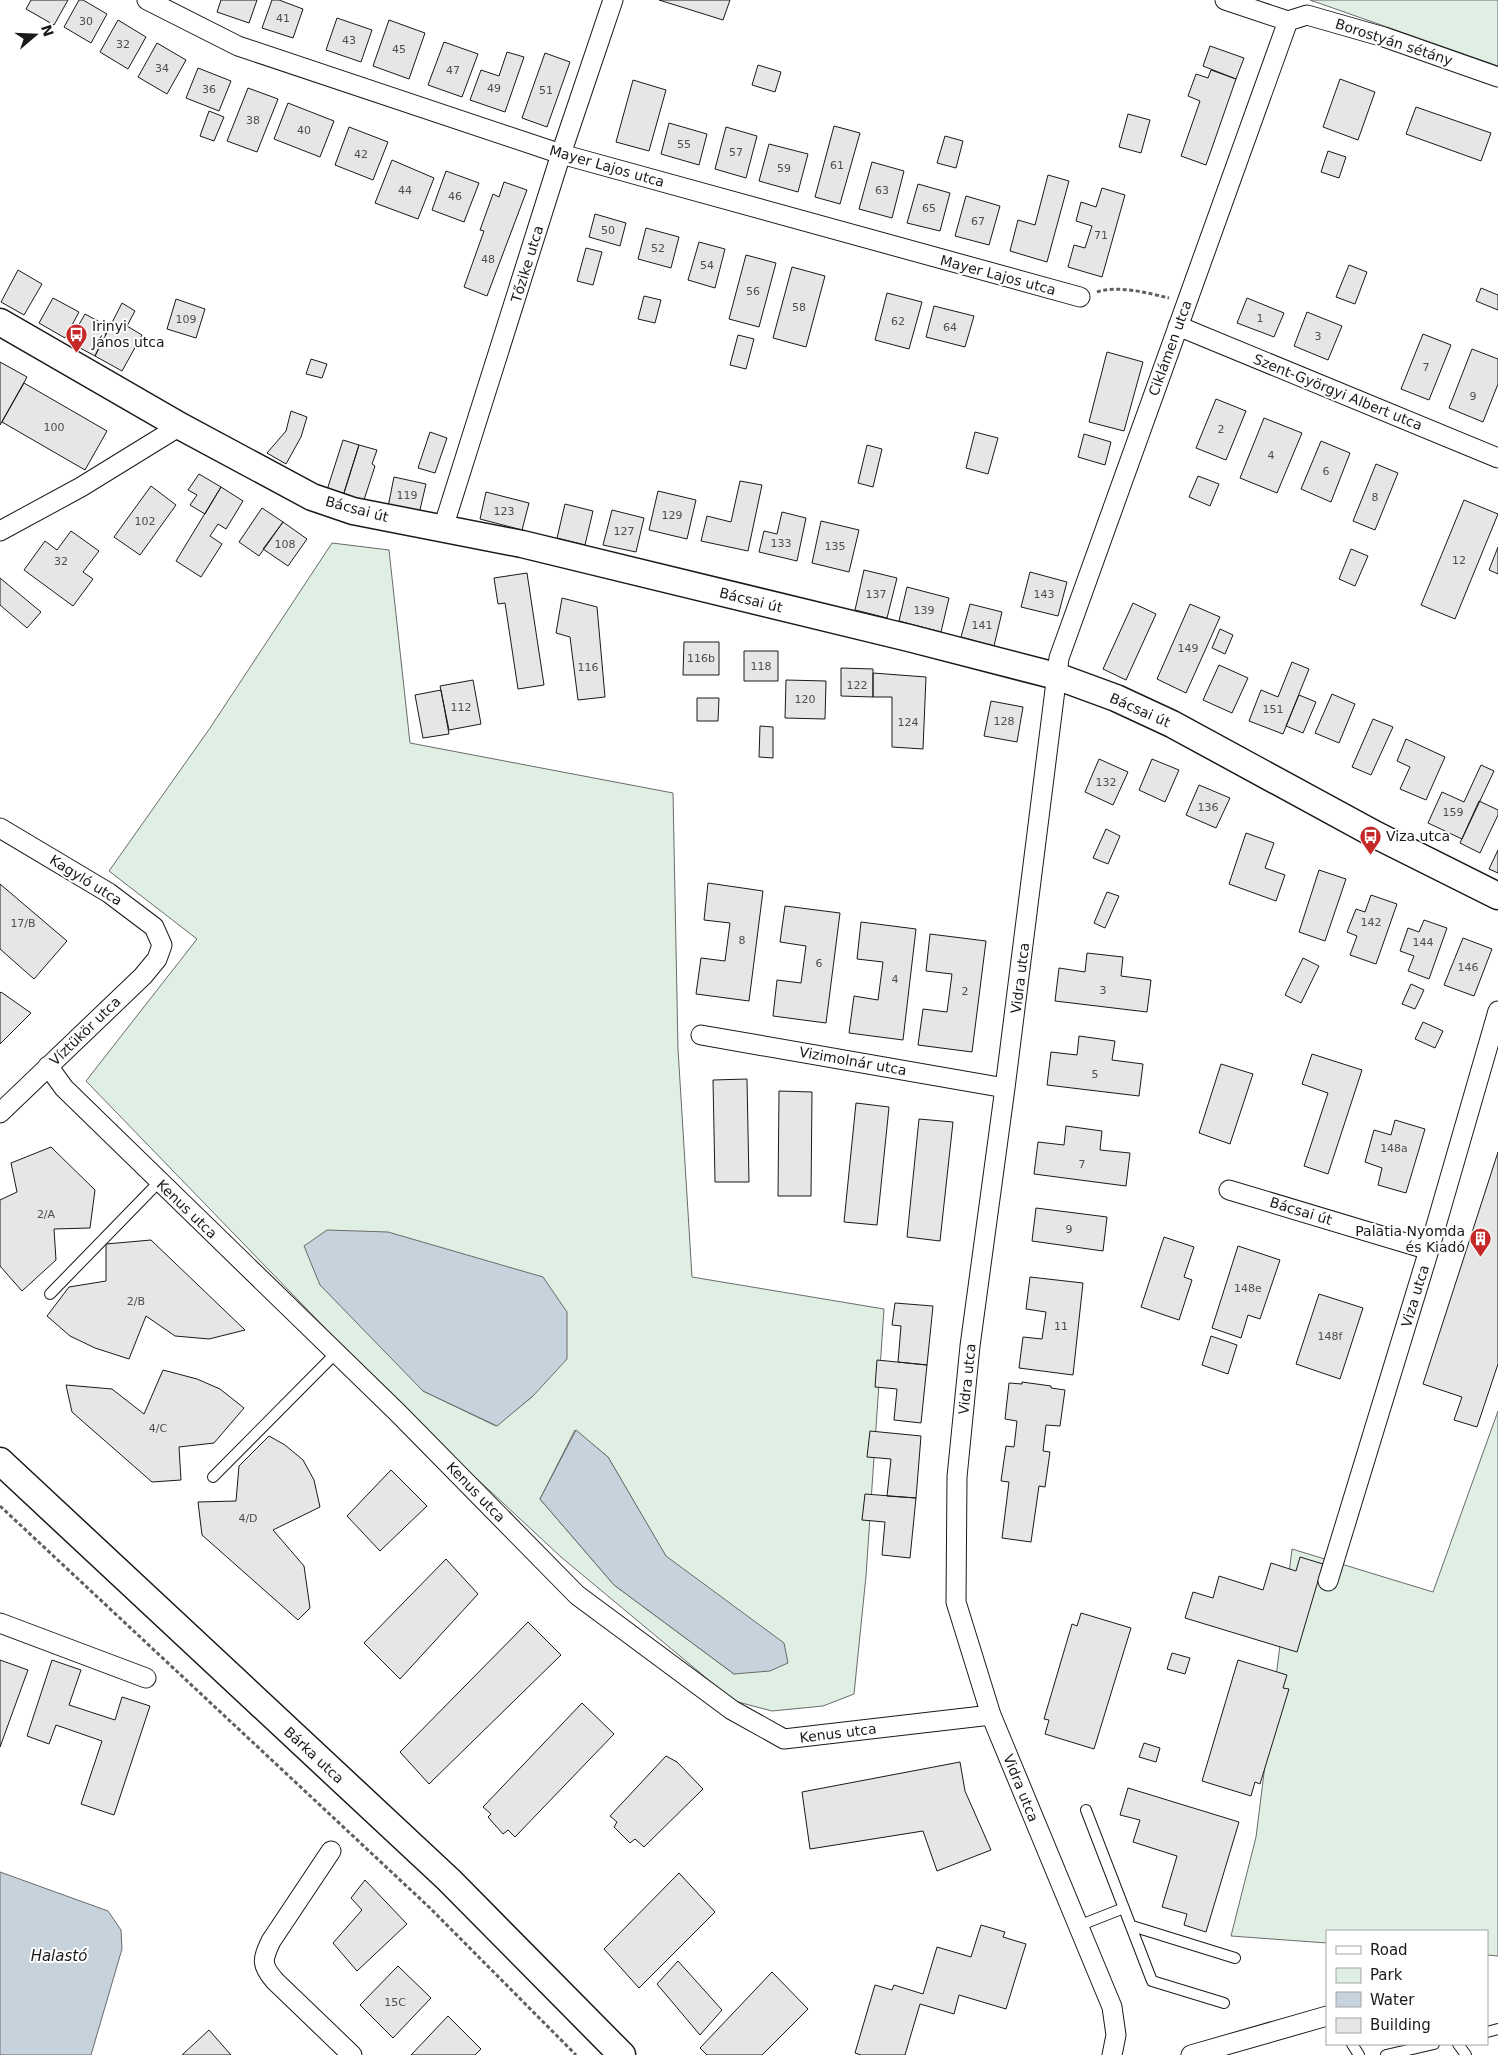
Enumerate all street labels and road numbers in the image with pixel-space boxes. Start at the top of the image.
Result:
street label: Borostyán sétány [1333,15,1455,69]
street label: Mayer Lajos utca [548,142,666,190]
street label: Tőzike utca [507,224,546,305]
street label: Mayer Lajos utca [938,252,1058,298]
street label: Ciklámen utca [1145,298,1195,398]
street label: Szent-Györgyi Albert utca [1251,351,1425,433]
street label: Bácsai út [324,493,391,525]
street label: Bácsai út [718,584,785,616]
street label: Bácsai út [1107,690,1173,731]
street label: Kagyló utca [47,851,125,909]
street label: Vidra utca [1008,942,1032,1014]
street label: Víztükör utca [46,993,124,1069]
street label: Vizimolnár utca [798,1044,908,1078]
street label: Kenus utca [154,1176,220,1242]
street label: Bácsai út [1268,1194,1335,1228]
street label: Viza utca [1398,1263,1432,1329]
street label: Vidra utca [955,1343,979,1415]
street label: Kenus utca [443,1459,509,1525]
street label: Kenus utca [799,1720,877,1746]
street label: Bárka utca [281,1723,347,1787]
street label: Vidra utca [1000,1752,1042,1824]

